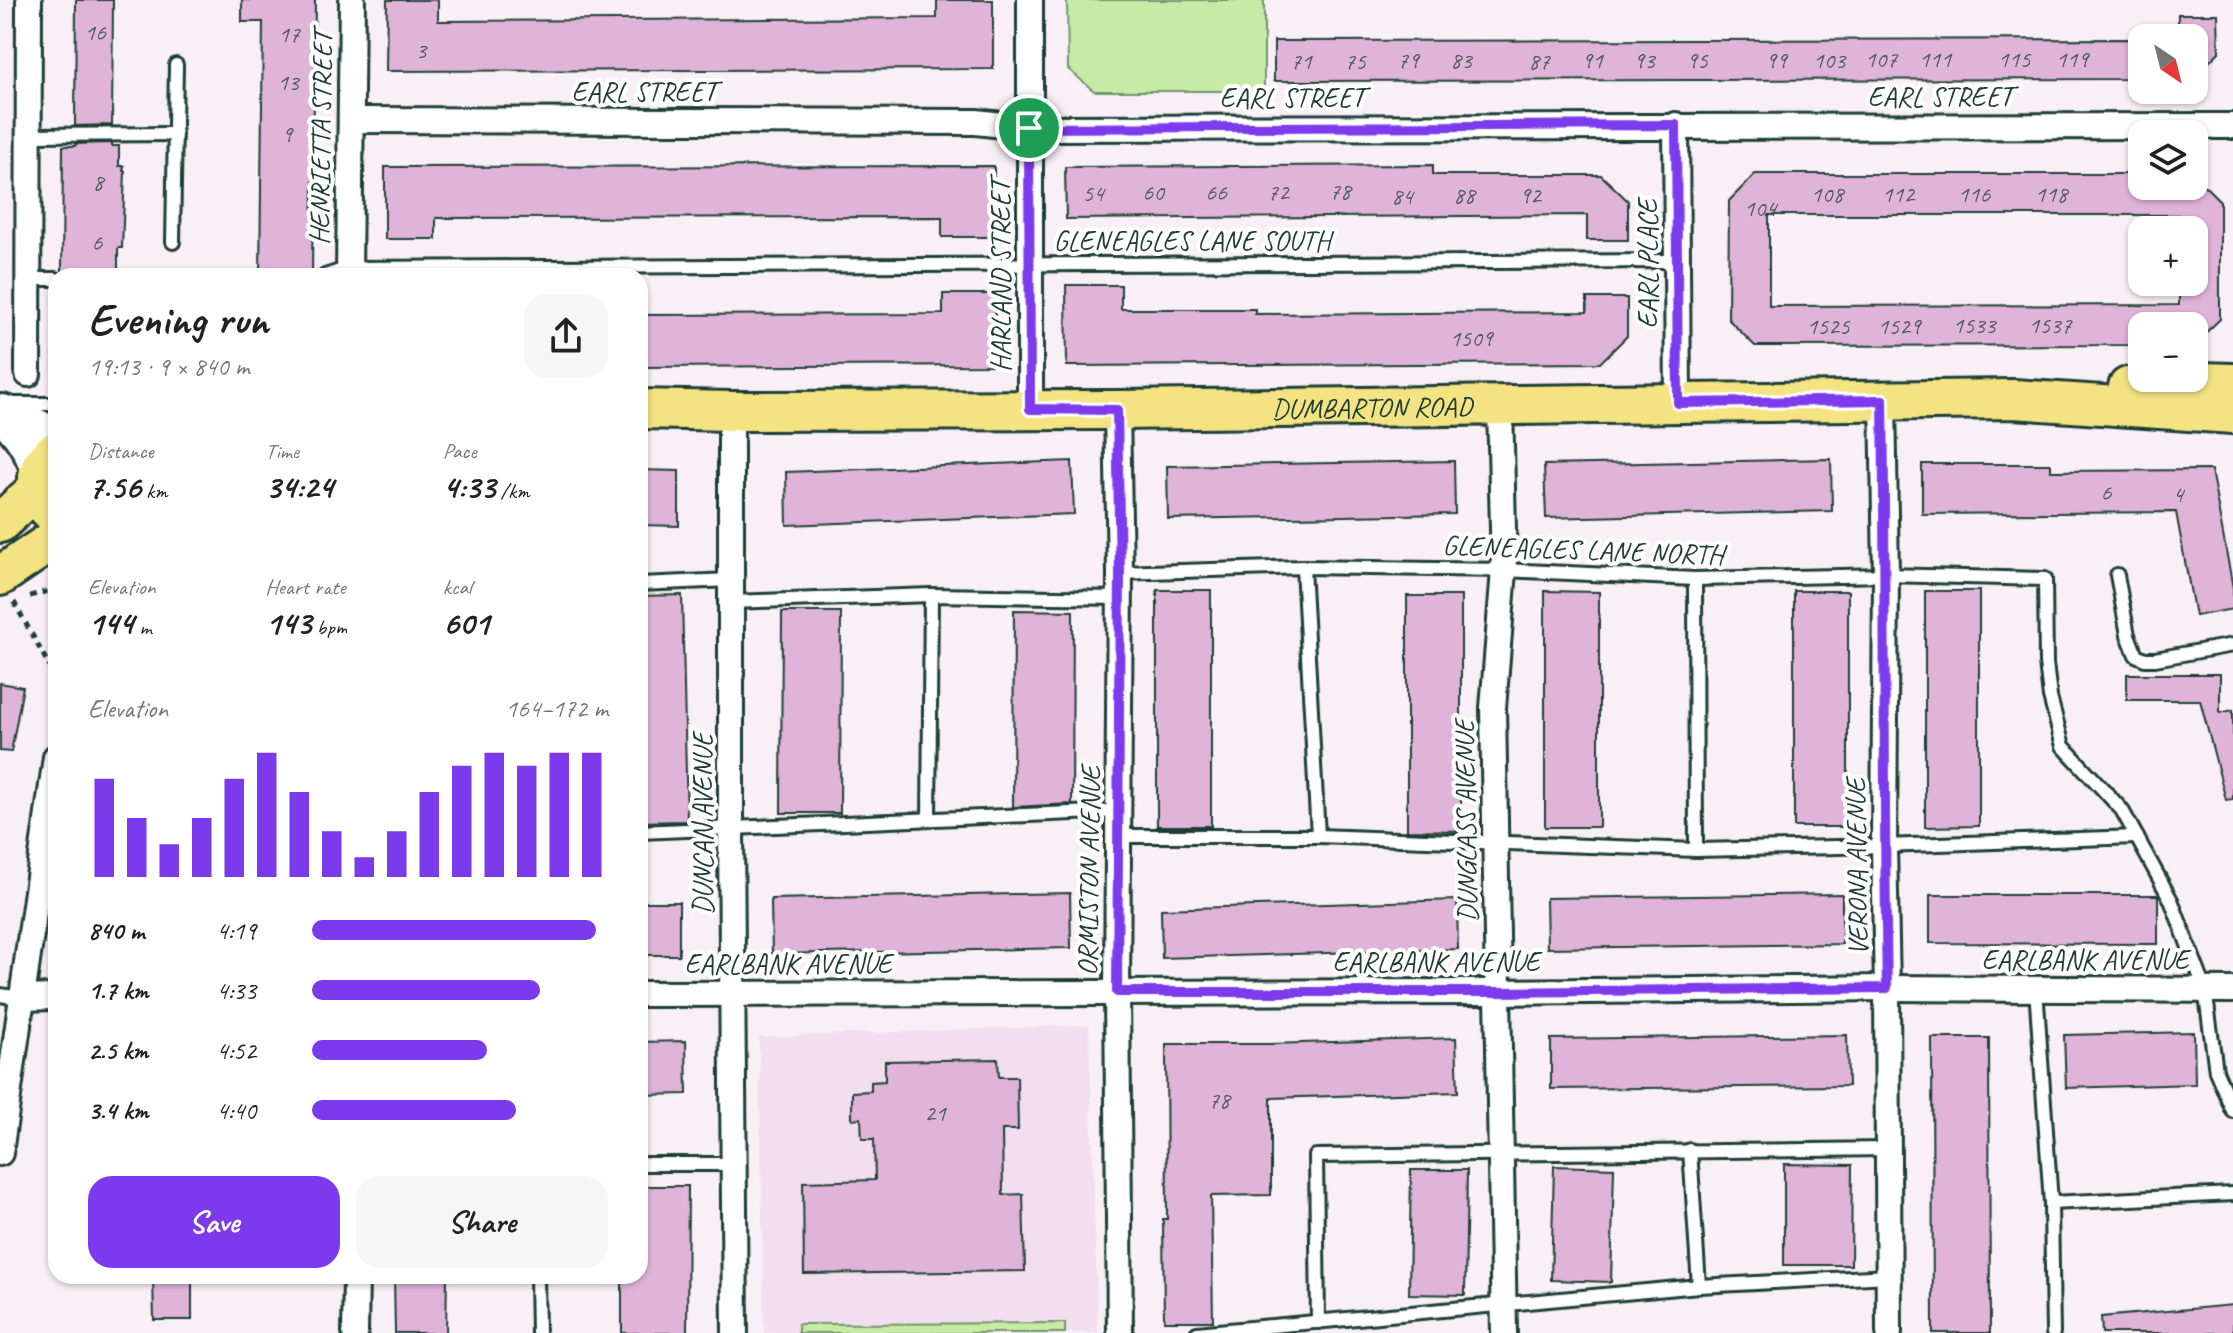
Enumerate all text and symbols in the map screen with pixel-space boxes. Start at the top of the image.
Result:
house number: 16 [84,17,107,47]
house number: 17 [278,19,301,49]
street label: HENRIETTA STREET [301,24,340,245]
north arrow [2128,24,2208,104]
map controls [2128,24,2208,392]
house number: 3 [416,35,429,65]
house number: 107 [1865,44,1898,74]
house number: 111 [1919,44,1952,74]
house number: 115 [1998,44,2031,74]
house number: 119 [2056,44,2090,74]
house number: 79 [1397,45,1421,75]
house number: 83 [1450,45,1474,75]
house number: 91 [1581,45,1604,75]
house number: 93 [1633,45,1657,75]
house number: 95 [1686,45,1709,75]
house number: 99 [1765,45,1789,75]
house number: 103 [1813,45,1847,75]
house number: 71 [1290,46,1313,76]
house number: 75 [1344,46,1367,76]
house number: 87 [1528,46,1551,76]
house number: 13 [277,67,301,97]
street label: EARL STREET [571,74,724,109]
street label: EARL STREET [1867,79,2020,114]
street label: EARL STREET [1219,80,1372,115]
pin [995,94,1063,162]
icon: arrive [1007,106,1051,150]
house number: 9 [282,119,295,149]
button: layers [2128,120,2208,200]
house number: 8 [93,167,106,197]
street label: HARLAND STREET [983,173,1018,372]
house number: 78 [1329,176,1353,206]
house number: 60 [1142,177,1166,207]
house number: 66 [1205,177,1228,207]
house number: 72 [1267,177,1291,207]
house number: 54 [1082,178,1106,208]
house number: 108 [1811,179,1845,209]
house number: 112 [1882,179,1916,209]
house number: 116 [1958,179,1991,209]
house number: 118 [2035,179,2069,209]
house number: 88 [1453,180,1477,210]
house number: 92 [1519,180,1543,210]
house number: 84 [1391,181,1415,211]
house number: 104 [1744,193,1778,223]
street label: EARL PLACE [1630,196,1665,329]
button: + [2128,216,2208,296]
street label: GLENEAGLES LANE SOUTH [1053,223,1335,258]
house number: 6 [92,227,104,257]
text: Evening run [88,292,268,347]
button: share [524,294,608,378]
house number: 1533 [1952,310,1998,340]
house number: 1537 [2028,310,2073,340]
house number: 1525 [1806,311,1851,341]
house number: 1529 [1877,311,1923,341]
button: − [2128,312,2208,392]
house number: 1509 [1449,323,1495,353]
text: 19:13 · 9 × 840 m [88,350,249,383]
street label: DUMBARTON ROAD [1271,389,1474,426]
text: Distance [88,437,154,465]
text: Time [265,437,299,465]
text: Pace [443,437,477,465]
text: 7.56 [88,465,141,508]
text: 34:24 [265,465,333,508]
text: 4:33 [443,465,495,508]
text: km [141,477,168,505]
text: /km [495,477,529,505]
house number: 6 [2101,477,2113,507]
house number: 4 [2173,479,2186,509]
street label: GLENEAGLES LANE NORTH [1442,527,1728,572]
text: Elevation [88,573,156,601]
text: Heart rate [265,573,346,601]
text: kcal [443,573,472,601]
text: 144 [88,601,134,644]
text: 143 [265,601,311,644]
text: 601 [443,601,489,644]
text: m [134,613,152,641]
text: bpm [311,613,347,641]
text: Elevation [88,692,168,725]
text: 164–172 m [505,692,608,725]
street label: DUNGLASS AVENUE [1446,716,1485,923]
street label: DUNCAN AVENUE [685,730,720,915]
street label: ORMISTON AVENUE [1069,763,1108,976]
street label: VERONA AVENUE [1837,775,1876,956]
text: 840 m [88,914,144,947]
text: 4:19 [216,914,256,947]
street label: EARLBANK AVENUE [1981,942,2192,977]
street label: EARLBANK AVENUE [1332,944,1543,979]
street label: EARLBANK AVENUE [684,946,895,981]
text: 1.7 km [88,974,148,1007]
text: 4:33 [216,974,256,1007]
text: 2.5 km [88,1034,148,1067]
text: 4:52 [216,1034,256,1067]
house number: 78 [1208,1085,1232,1115]
text: 3.4 km [88,1094,148,1127]
text: 4:40 [216,1094,256,1127]
house number: 21 [924,1098,947,1128]
button: Save [88,1176,340,1268]
button: Share [356,1176,608,1268]

